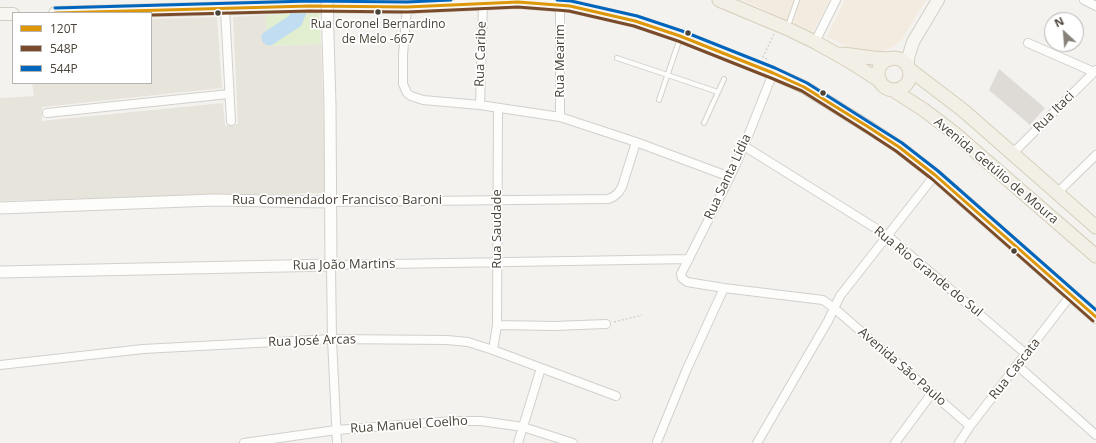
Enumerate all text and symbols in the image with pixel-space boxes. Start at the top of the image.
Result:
marker: Rua Coronel Bernardino de Melo -667 [373,7,383,17]
unlabelled marker [213,8,223,18]
legend [12,12,152,84]
north arrow [1044,12,1084,52]
text: N [1052,13,1066,30]
place label: Rua Coronel Bernardino de Melo -667 [311,18,445,46]
text: 120T [50,20,77,37]
street label: Rua Caribe [472,21,490,87]
street label: Rua Mearim [552,24,568,98]
unlabelled marker [683,28,693,38]
text: 548P [50,40,78,57]
text: 544P [50,60,78,77]
unlabelled marker [818,88,828,98]
street label: Rua Itaci [1030,88,1078,136]
street label: Avenida Getúlio de Moura [931,114,1061,228]
street label: Rua Santa Lídia [701,132,755,222]
street label: Rua Saudade [489,189,505,269]
street label: Rua Comendador Francisco Baroni [232,192,442,208]
street label: Rua Rio Grande do Sul [871,223,985,321]
unlabelled marker [1009,246,1019,256]
street label: Rua João Martins [293,256,395,274]
street label: Avenida São Paulo [855,325,949,409]
street label: Rua José Arcas [268,332,356,350]
street label: Rua Cascata [986,335,1044,403]
street label: Rua Manuel Coelho [350,413,468,437]

